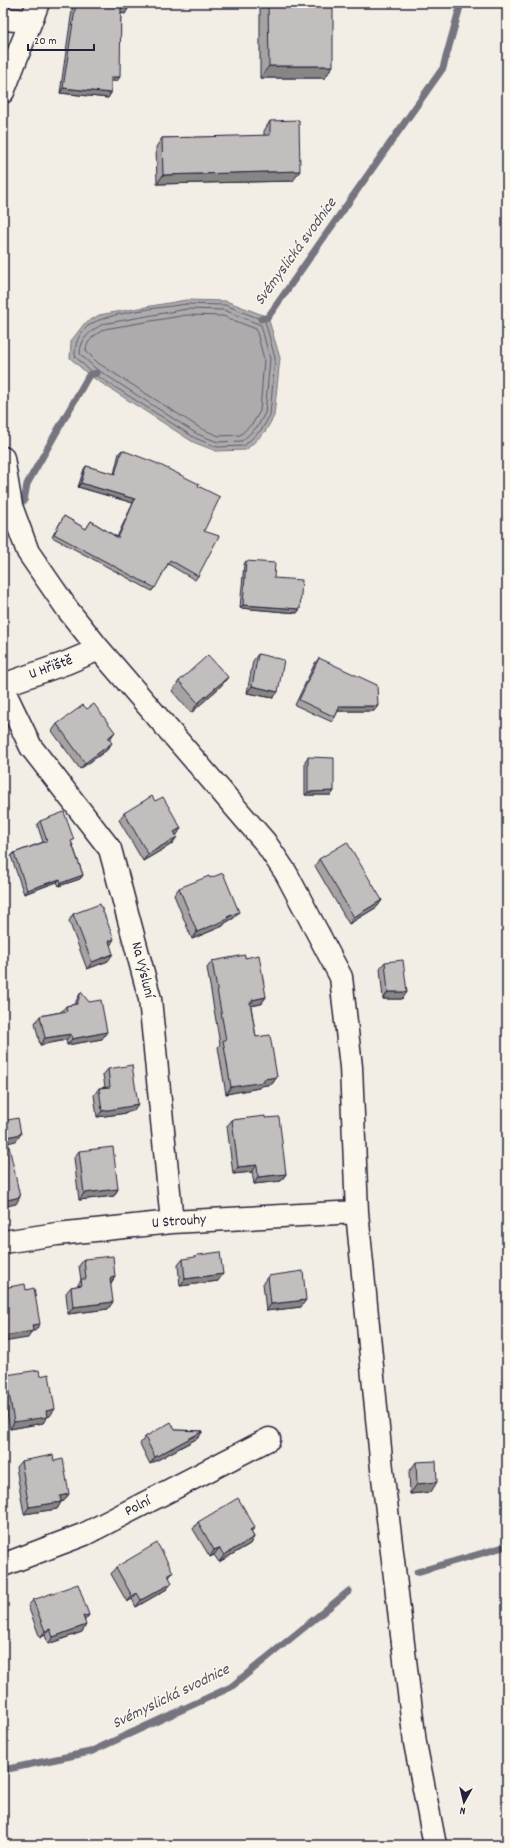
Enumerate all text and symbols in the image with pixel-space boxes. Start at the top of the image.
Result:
scale bar [28,26,94,52]
text: 20 m [34,33,57,50]
water label: Svémyslická svodnice [249,193,343,311]
street label: U Hřiště [26,650,76,686]
street label: Na Výsluní [124,940,160,1002]
street label: U Strouhy [151,1209,208,1235]
street label: Polní [121,1491,156,1523]
water label: Svémyslická svodnice [108,1658,234,1735]
north arrow [444,1782,484,1822]
text: N [459,1802,467,1818]

